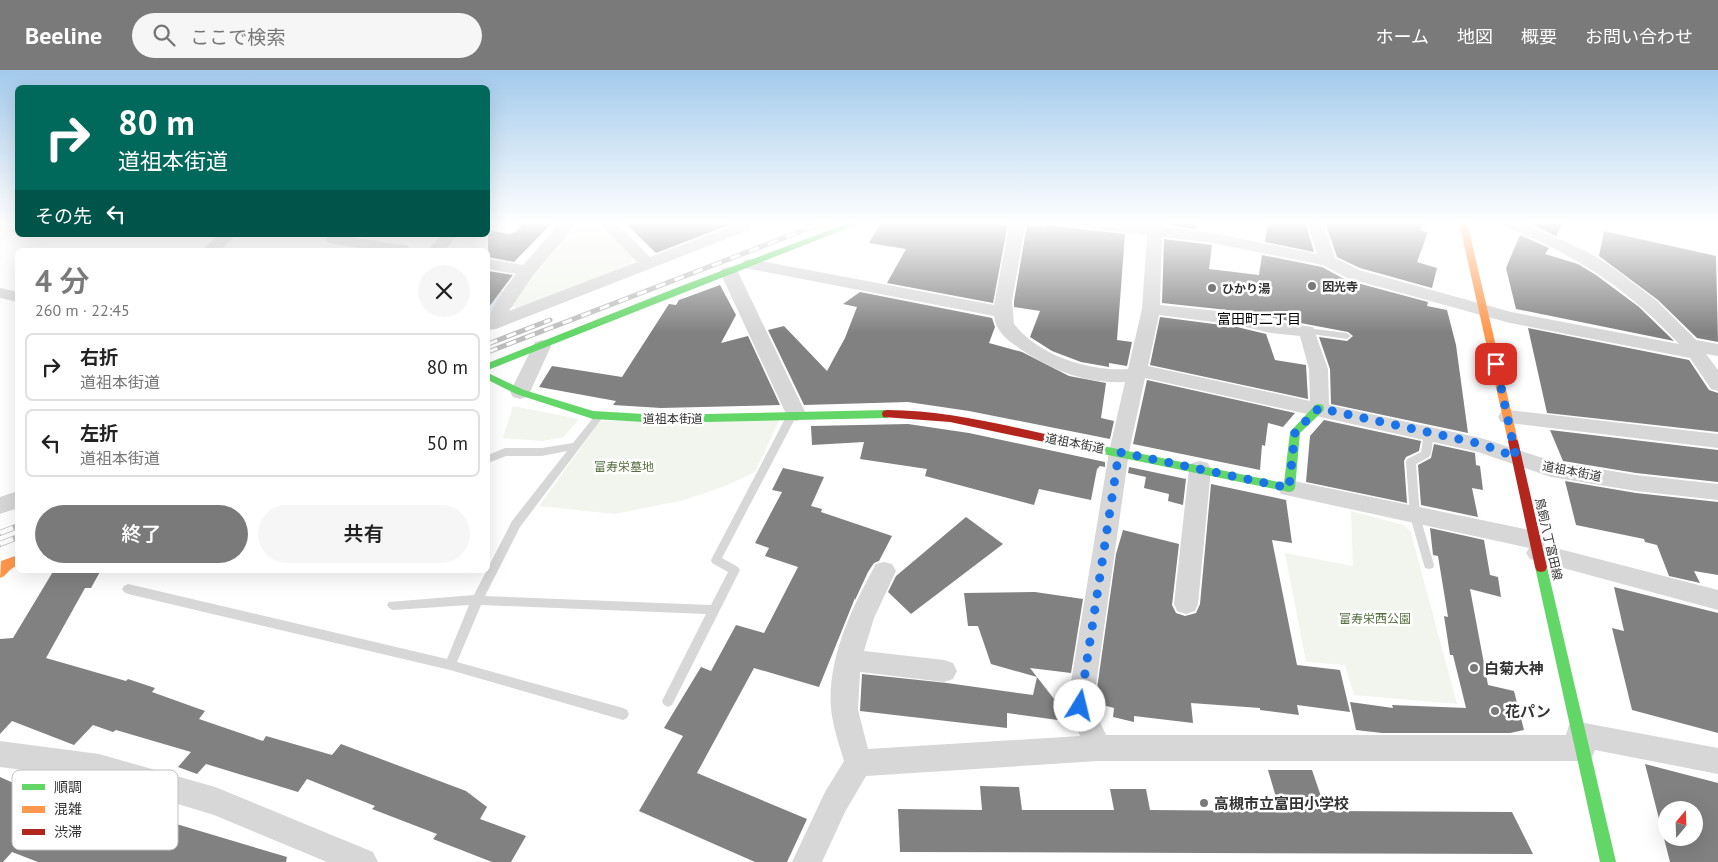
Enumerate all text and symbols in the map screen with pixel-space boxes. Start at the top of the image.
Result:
search box [132,13,482,58]
text: Beeline [25,20,102,51]
icon: search [150,21,178,49]
text: ここで検索 [190,25,285,49]
text: ホーム [1376,25,1429,48]
text: 地図 [1457,25,1493,48]
text: 概要 [1521,25,1557,48]
text: お問い合わせ [1585,25,1693,48]
text: 80 m [118,99,195,145]
icon: right [35,105,100,170]
text: 道祖本街道 [118,147,228,175]
icon: left [102,200,130,228]
text: その先 [35,204,92,228]
text: 4 分 [35,261,90,300]
button: close [418,265,470,317]
place label: 因光寺 [1322,279,1358,294]
marker: 因光寺 [1306,280,1318,292]
place label: ひかり湯 [1222,281,1270,296]
marker: ひかり湯 [1206,282,1218,294]
text: 260 m · 22:45 [35,300,130,320]
district label: 富田町二丁目 [1217,310,1301,328]
pin [1475,343,1517,385]
text: 右折 [80,345,118,369]
icon: arrive [1482,350,1510,378]
icon: right [37,353,65,381]
text: 80 m [427,355,468,379]
text: 道祖本街道 [80,372,160,392]
street label: 道祖本街道 [643,411,703,426]
text: 左折 [80,421,118,445]
icon: left [37,429,65,457]
street label: 道祖本街道 [1044,430,1106,456]
text: 50 m [427,431,468,455]
text: 道祖本街道 [80,448,160,468]
street label: 道祖本街道 [1541,458,1603,484]
park label: 富寿栄墓地 [594,459,654,474]
street label: 鳥飼八丁富田線 [1532,496,1566,582]
button: 終了 [35,505,248,563]
button: 共有 [258,505,470,563]
park label: 富寿栄西公園 [1339,611,1411,626]
place label: 白菊大神 [1484,659,1544,678]
marker: 白菊大神 [1468,662,1480,674]
position arrow [1053,679,1105,731]
place label: 花パン [1505,702,1551,721]
marker: 花パン [1489,705,1501,717]
legend [12,770,178,850]
text: 順調 [54,778,82,796]
place label: 高槻市立富田小学校 [1214,794,1349,813]
marker: 高槻市立富田小学校 [1198,797,1210,809]
text: 混雑 [54,800,82,818]
north arrow [1658,801,1702,846]
map controls [1658,801,1703,846]
text: 渋滞 [54,823,82,841]

